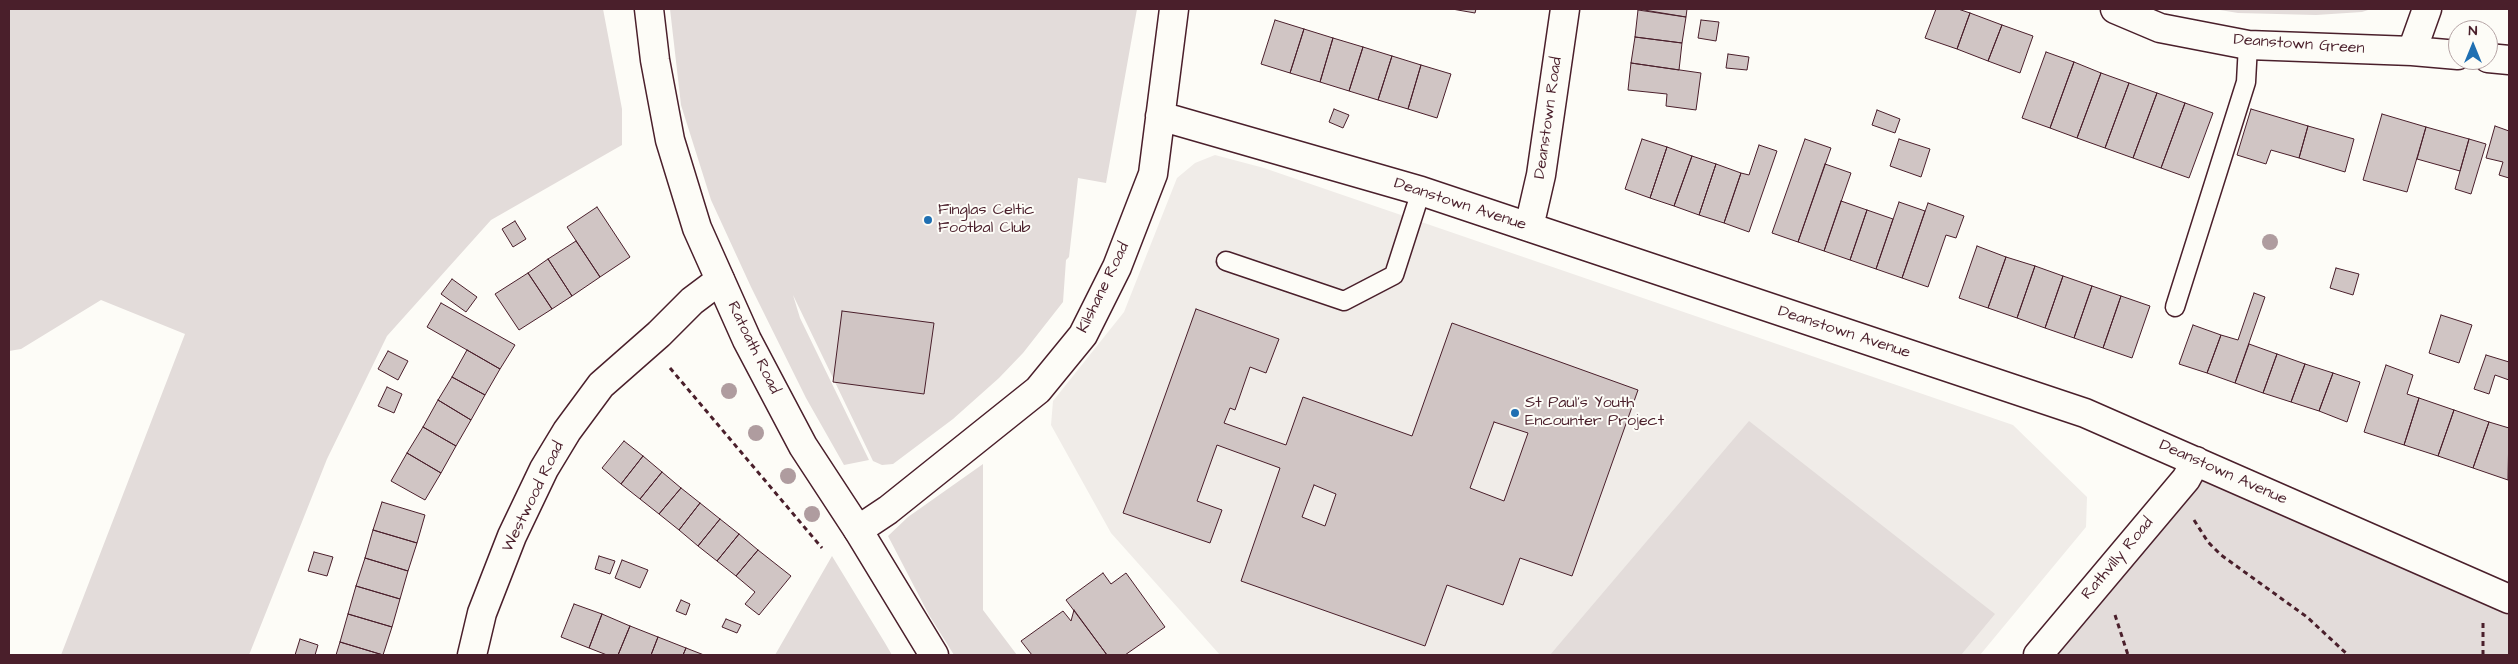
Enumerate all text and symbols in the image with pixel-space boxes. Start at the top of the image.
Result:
north arrow [2448,20,2498,70]
text: N [2469,21,2477,41]
street label: Deanstown Green [2233,31,2365,59]
street label: Deanstown Road [1531,56,1567,180]
street label: Deanstown Avenue [1391,175,1529,235]
place label: Finglas Celtic Footbal Club [938,201,1034,239]
marker: Finglas Celtic Footbal Club [922,214,934,226]
street label: Kilshane Road [1074,240,1134,336]
street label: Ratoath Road [722,299,784,397]
street label: Deanstown Avenue [1775,303,1913,363]
place label: St Paul's Youth Encounter Project [1525,394,1664,432]
marker: St Paul's Youth Encounter Project [1509,407,1521,419]
street label: Deanstown Avenue [2156,436,2290,510]
street label: Westwood Road [499,439,569,555]
street label: Rathvilly Road [2078,514,2158,604]

